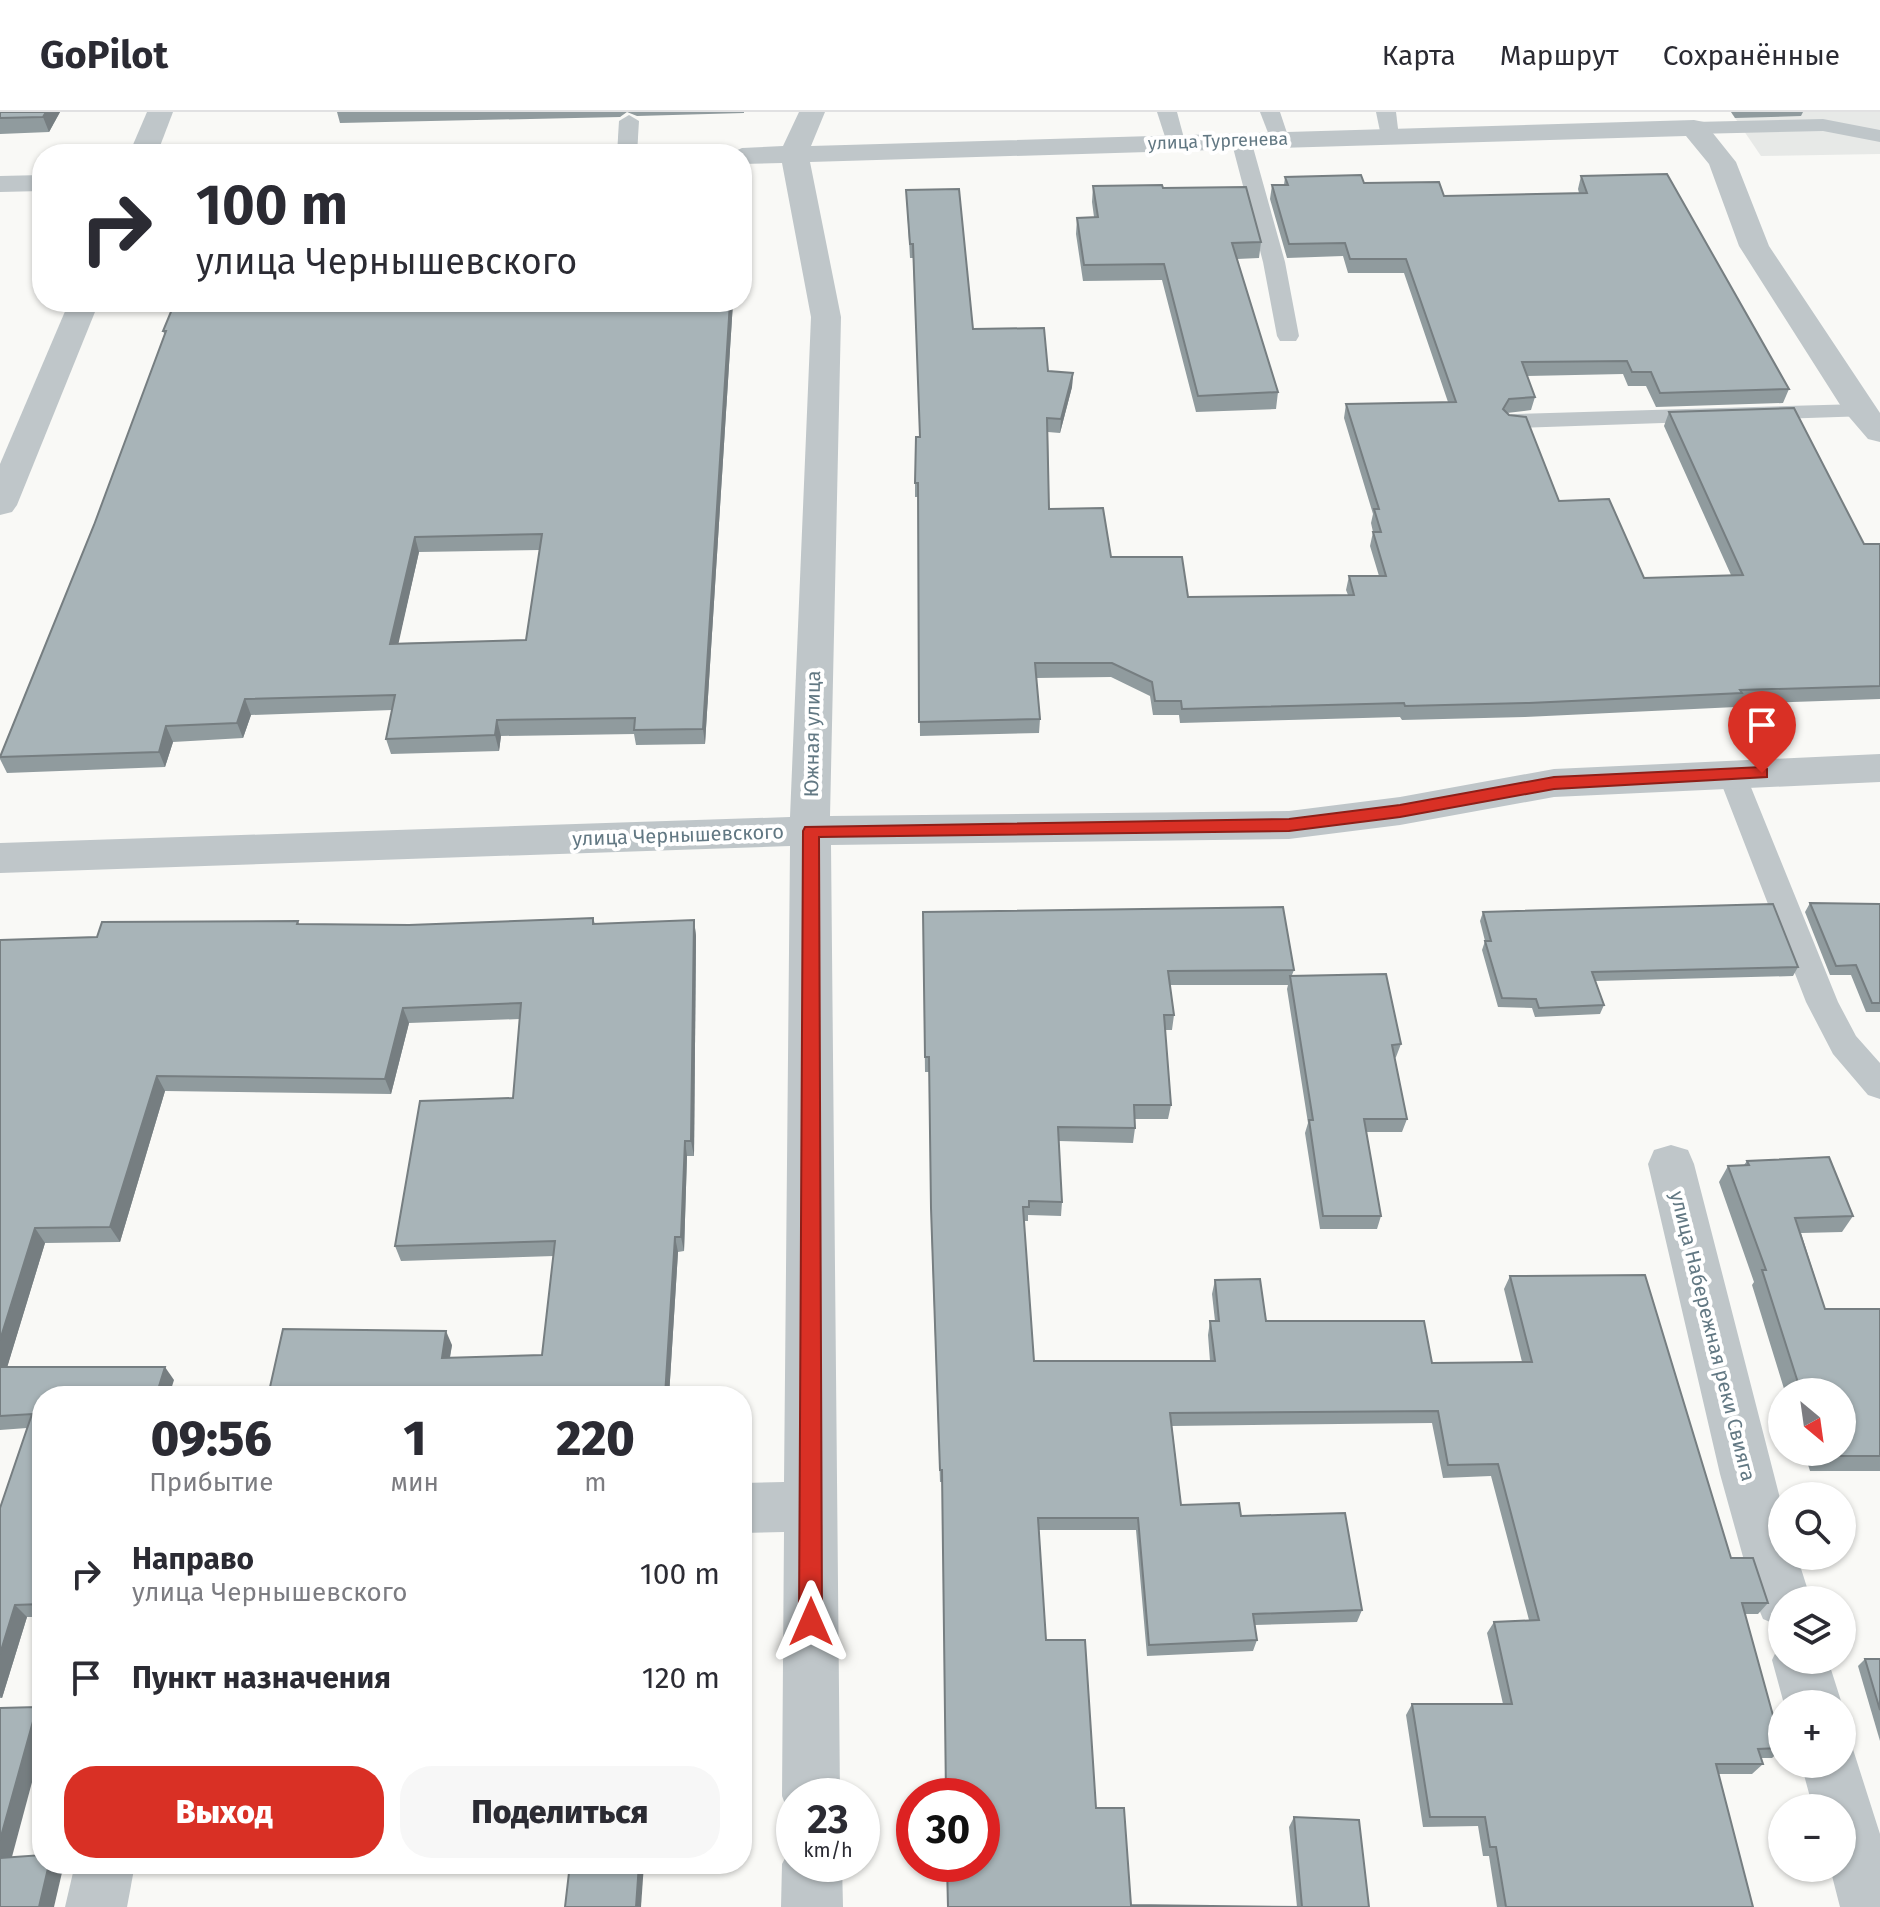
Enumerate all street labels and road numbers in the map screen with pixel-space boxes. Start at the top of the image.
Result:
street label: улица Тургенева [1147,128,1289,154]
street label: Южная улица [799,670,825,798]
street label: улица Чернышевского [572,819,784,851]
street label: улица Набережная реки Свияга [1665,1188,1761,1484]

